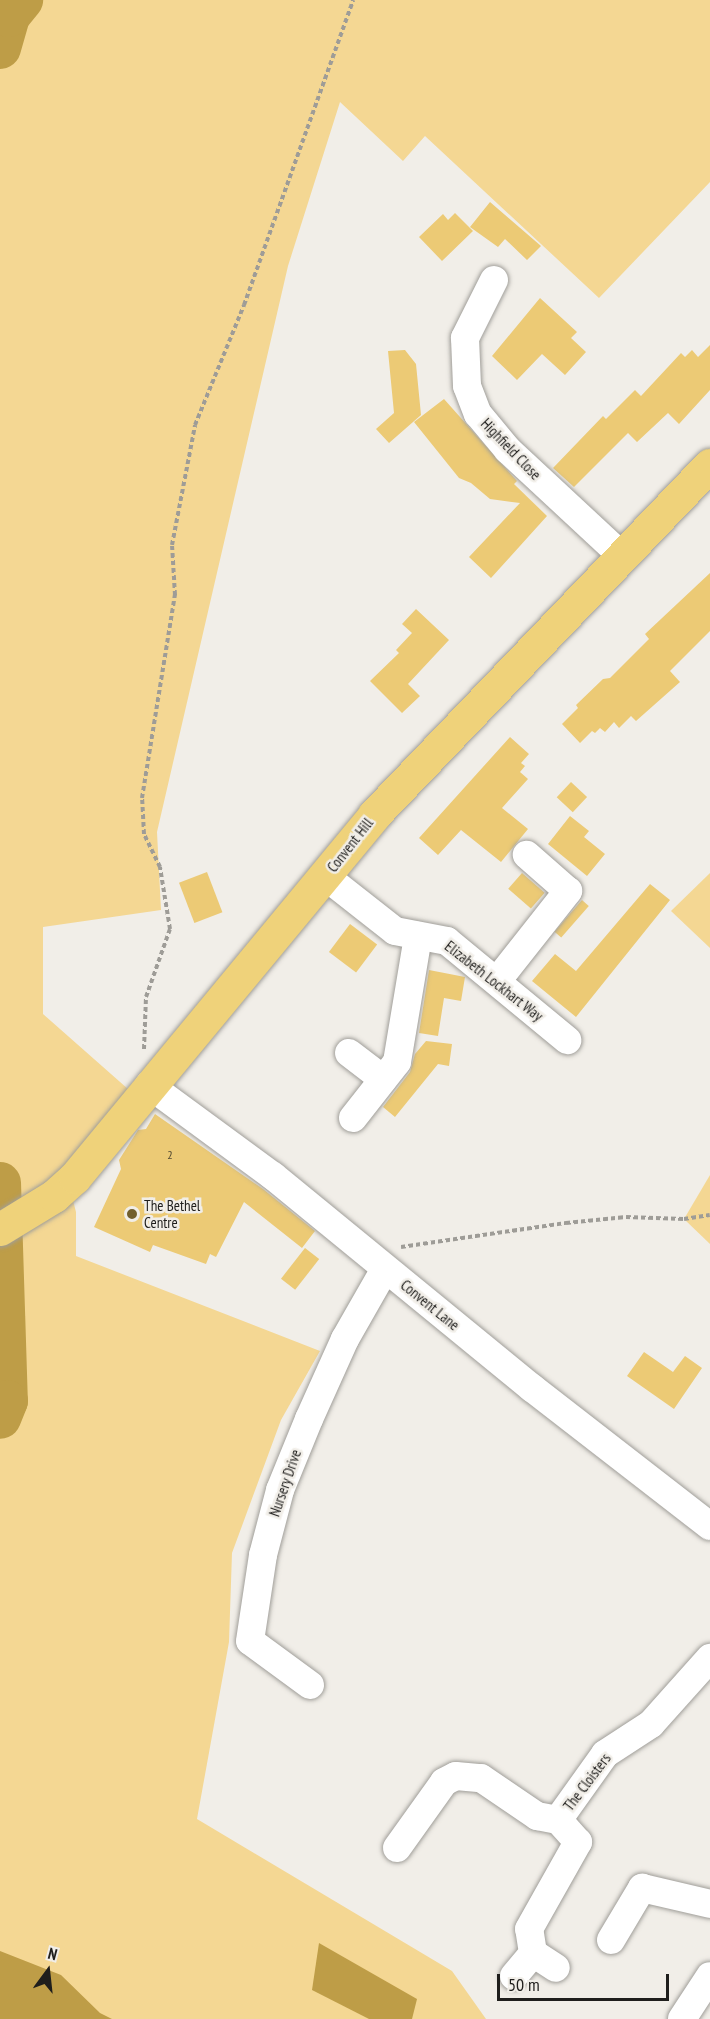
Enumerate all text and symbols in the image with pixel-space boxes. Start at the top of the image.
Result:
street label: Highfield Close [477,415,545,483]
street label: Convent Hill [323,814,377,876]
street label: Elizabeth Lockhart Way [441,937,547,1025]
house number: 2 [167,1148,173,1162]
place label: The Bethel Centre [144,1196,200,1231]
marker: The Bethel Centre [125,1207,139,1221]
street label: Convent Lane [397,1276,463,1334]
street label: Nursery Drive [265,1447,305,1519]
street label: The Cloisters [560,1750,614,1814]
north arrow [18,1941,78,2001]
text: N [46,1943,59,1964]
scale bar [500,1962,672,2000]
text: 50 m [508,1973,540,1996]

